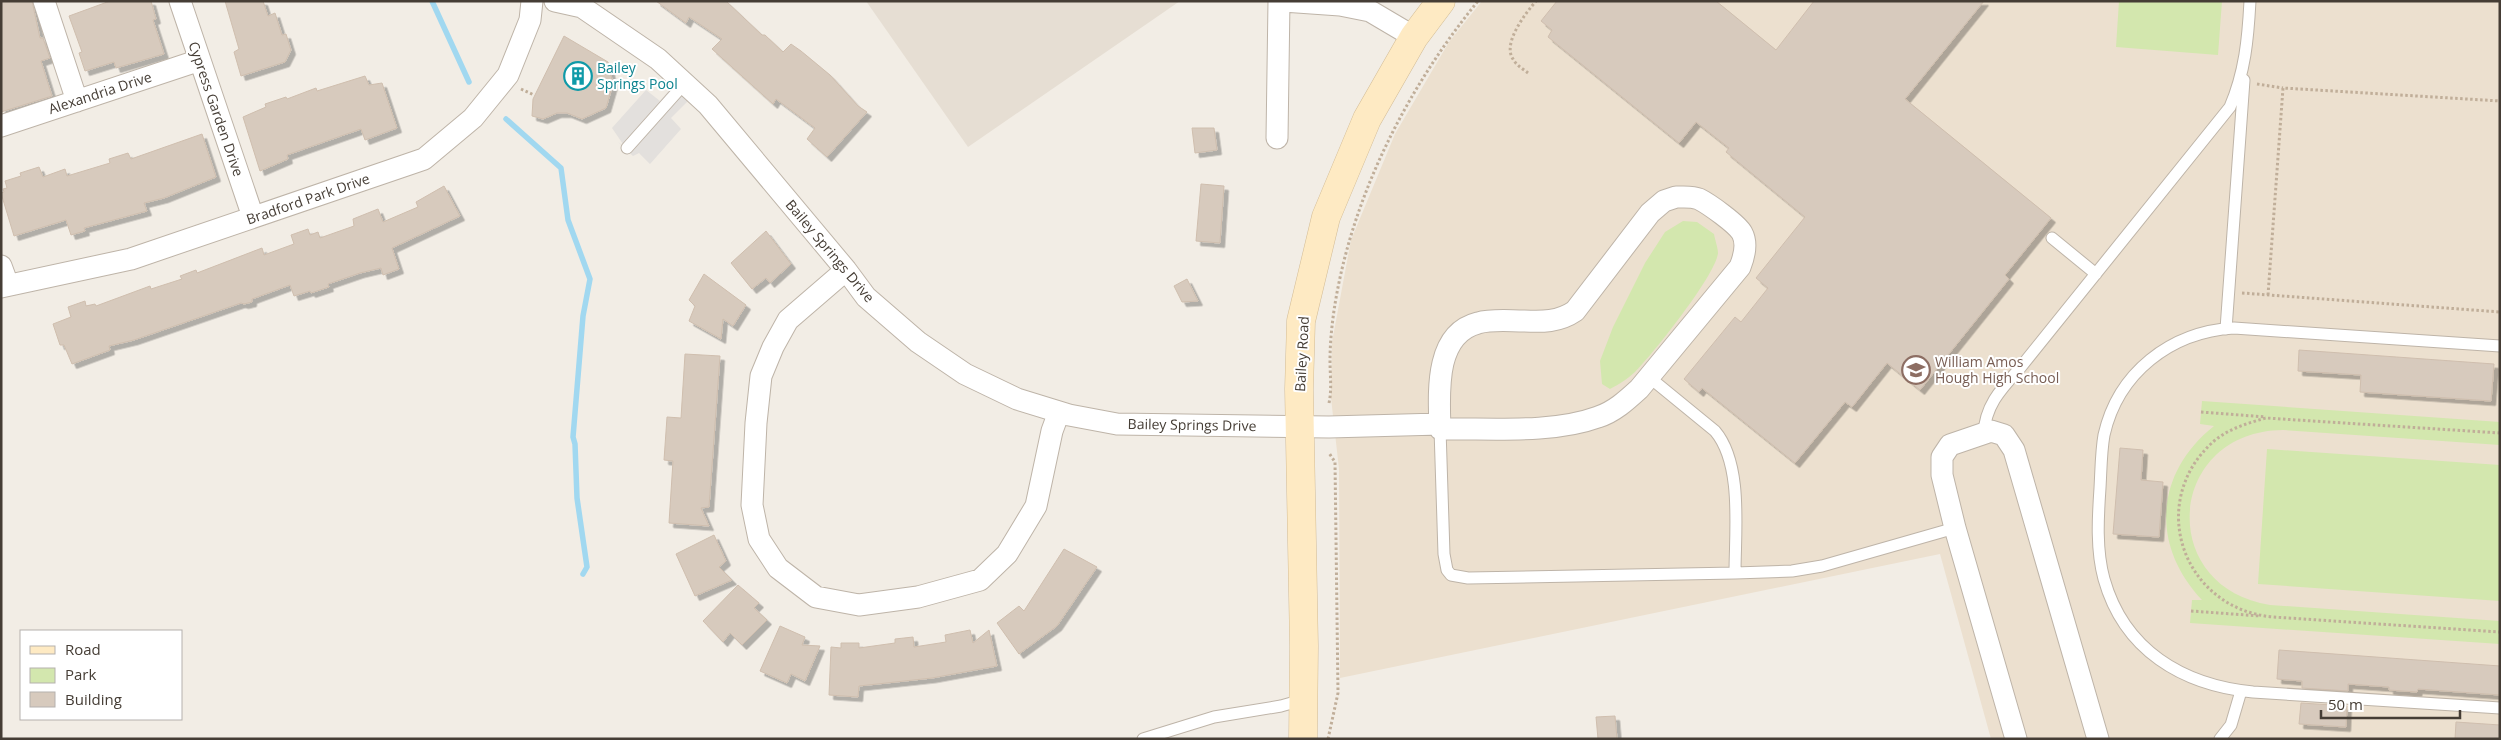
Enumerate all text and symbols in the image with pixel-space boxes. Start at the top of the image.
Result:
street label: Cypress Garden Drive [184,39,249,179]
place label: Bailey Springs Pool [597,58,678,93]
building icon: Bailey Springs Pool [563,61,593,91]
street label: Alexandria Drive [46,67,154,118]
street label: Bradford Park Drive [244,168,372,229]
street label: Bailey Springs Drive [782,195,879,306]
street label: Bailey Road [1290,316,1313,392]
place label: William Amos Hough High School [1935,352,2059,387]
school or university icon: William Amos Hough High School [1901,355,1931,385]
street label: Bailey Springs Drive [1128,414,1257,435]
legend [20,630,182,720]
text: Road [65,639,101,659]
text: Park [65,664,96,684]
scale bar [2321,688,2460,720]
text: Building [65,689,122,709]
text: 50 m [2328,694,2363,714]

